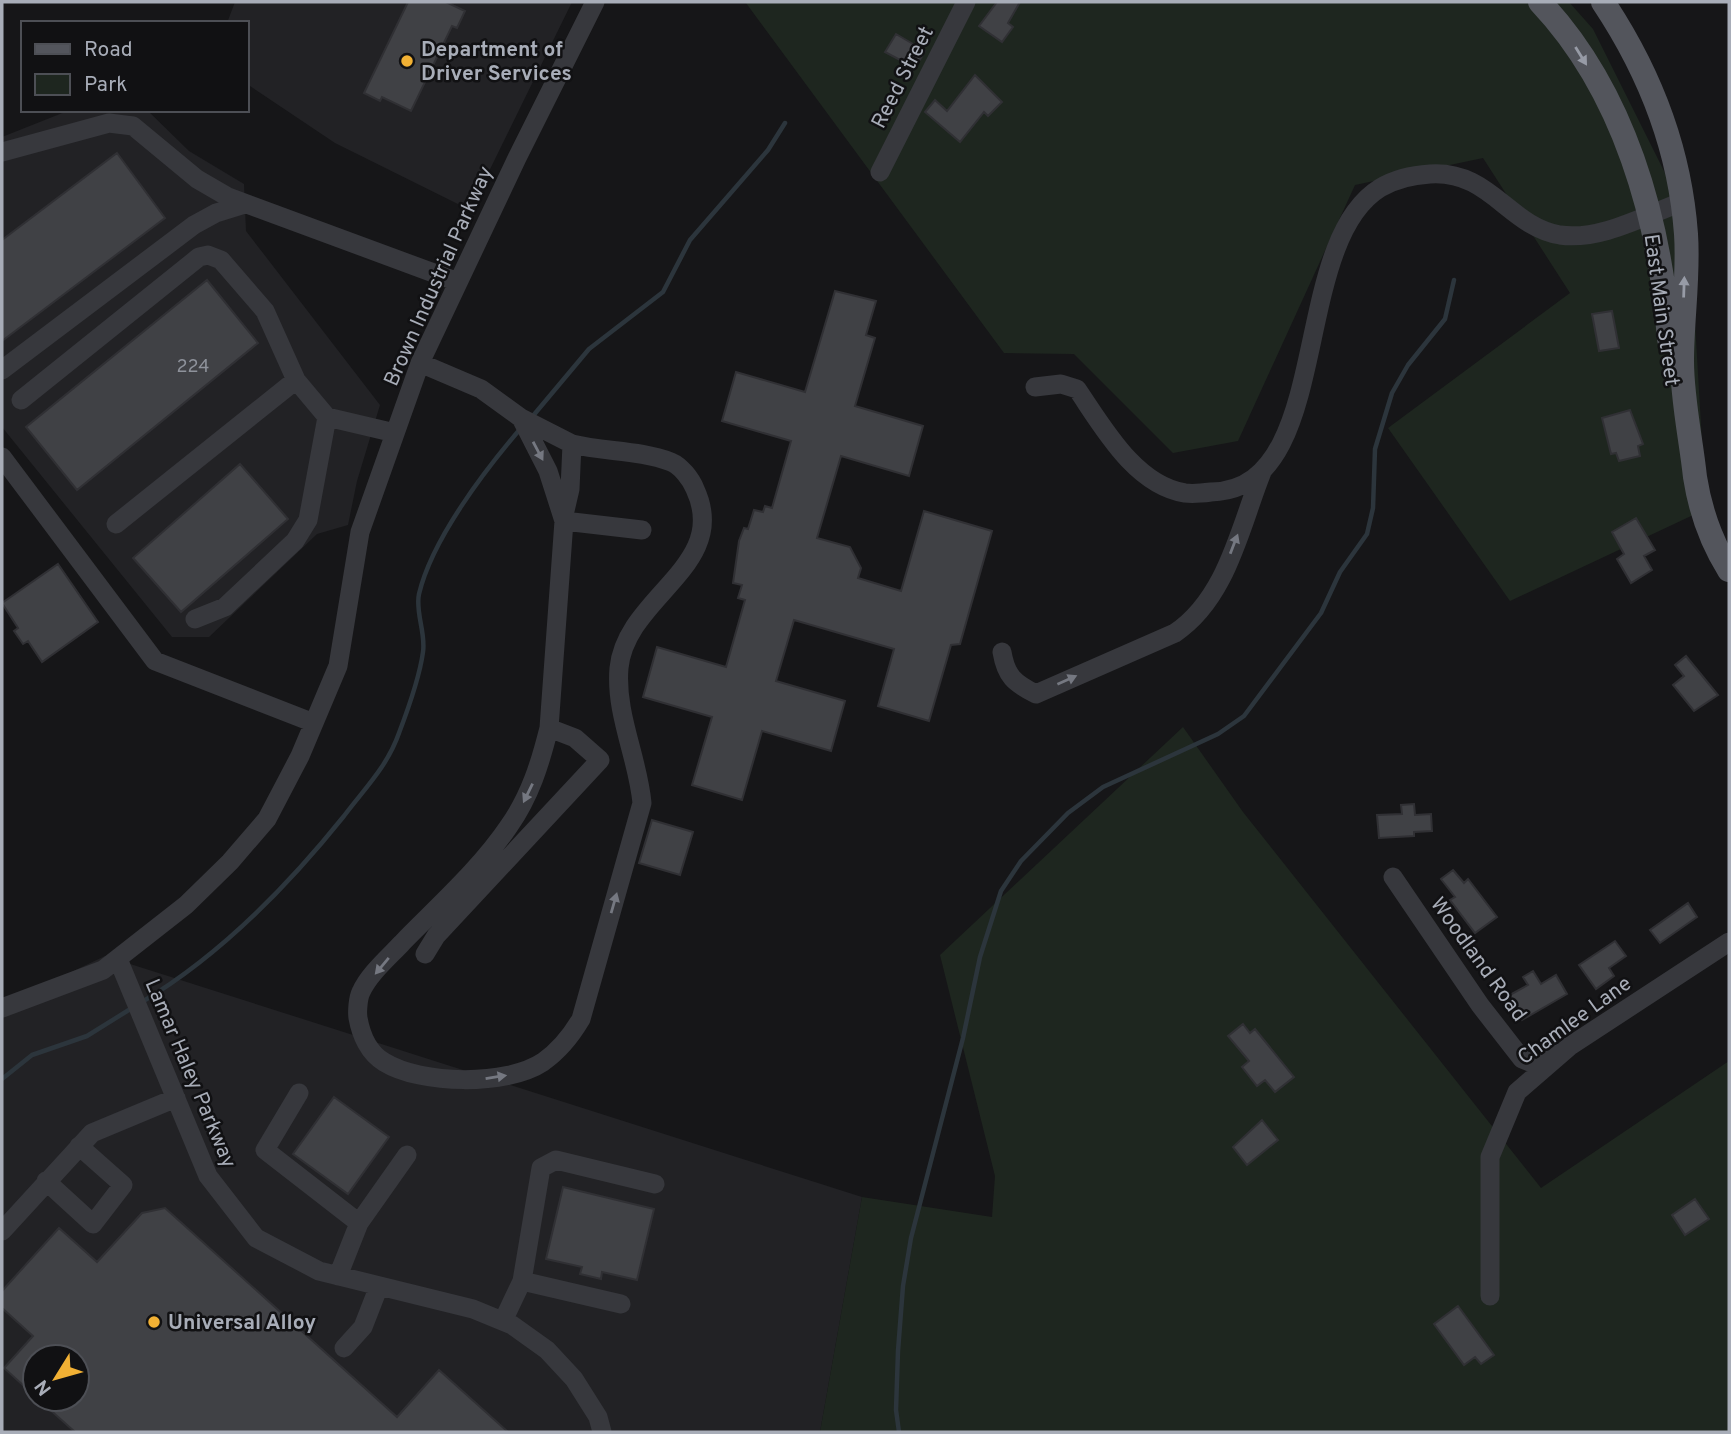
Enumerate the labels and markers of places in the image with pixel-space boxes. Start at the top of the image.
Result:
place label: Department of Driver Services [421,37,572,88]
marker: Department of Driver Services [399,53,415,69]
place label: Universal Alloy [168,1310,316,1337]
marker: Universal Alloy [146,1314,162,1330]

